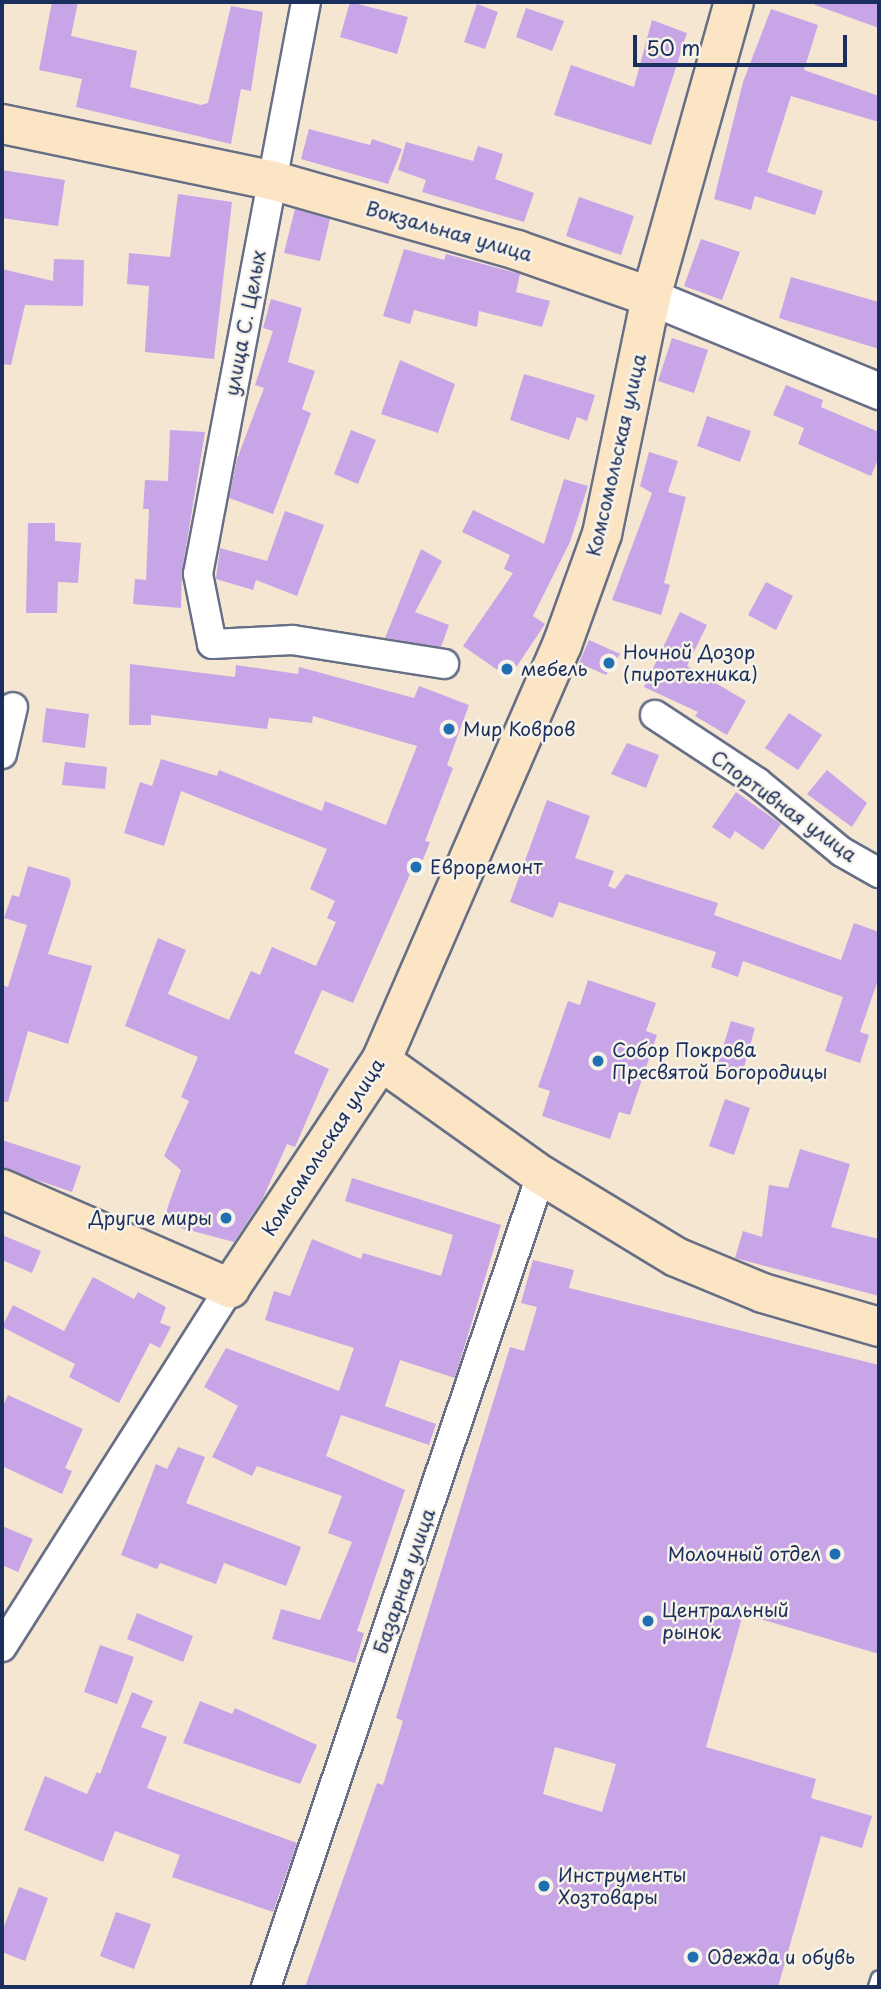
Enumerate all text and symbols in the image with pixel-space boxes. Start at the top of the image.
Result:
scale bar [636,21,850,65]
text: 50 m [646,31,700,63]
street label: Вокзальная улица [363,196,535,266]
street label: улица С. Целых [220,248,270,398]
street label: Комсомольская улица [581,351,651,559]
place label: Ночной Дозор (пиротехника) [623,641,758,685]
marker: Ночной Дозор (пиротехника) [601,655,617,671]
place label: мебель [521,658,587,680]
marker: мебель [499,661,515,677]
place label: Мир Ковров [463,718,577,740]
marker: Мир Ковров [441,721,457,737]
street label: Спортивная улица [706,745,862,867]
place label: Евроремонт [430,856,543,878]
marker: Евроремонт [408,859,424,875]
place label: Собор Покрова Пресвятой Богородицы [612,1039,828,1083]
street label: Комсомольская улица [257,1053,389,1241]
marker: Собор Покрова Пресвятой Богородицы [590,1053,606,1069]
place label: Другие миры [89,1207,212,1229]
marker: Другие миры [218,1210,234,1226]
street label: Базарная улица [368,1505,440,1657]
place label: Молочный отдел [667,1543,821,1565]
marker: Молочный отдел [827,1546,843,1562]
place label: Центральный рынок [662,1599,789,1643]
marker: Центральный рынок [640,1613,656,1629]
place label: Инструменты Хозтовары [558,1864,686,1908]
marker: Инструменты Хозтовары [536,1878,552,1894]
place label: Одежда и обувь [707,1946,858,1968]
marker: Одежда и обувь [685,1949,701,1965]

